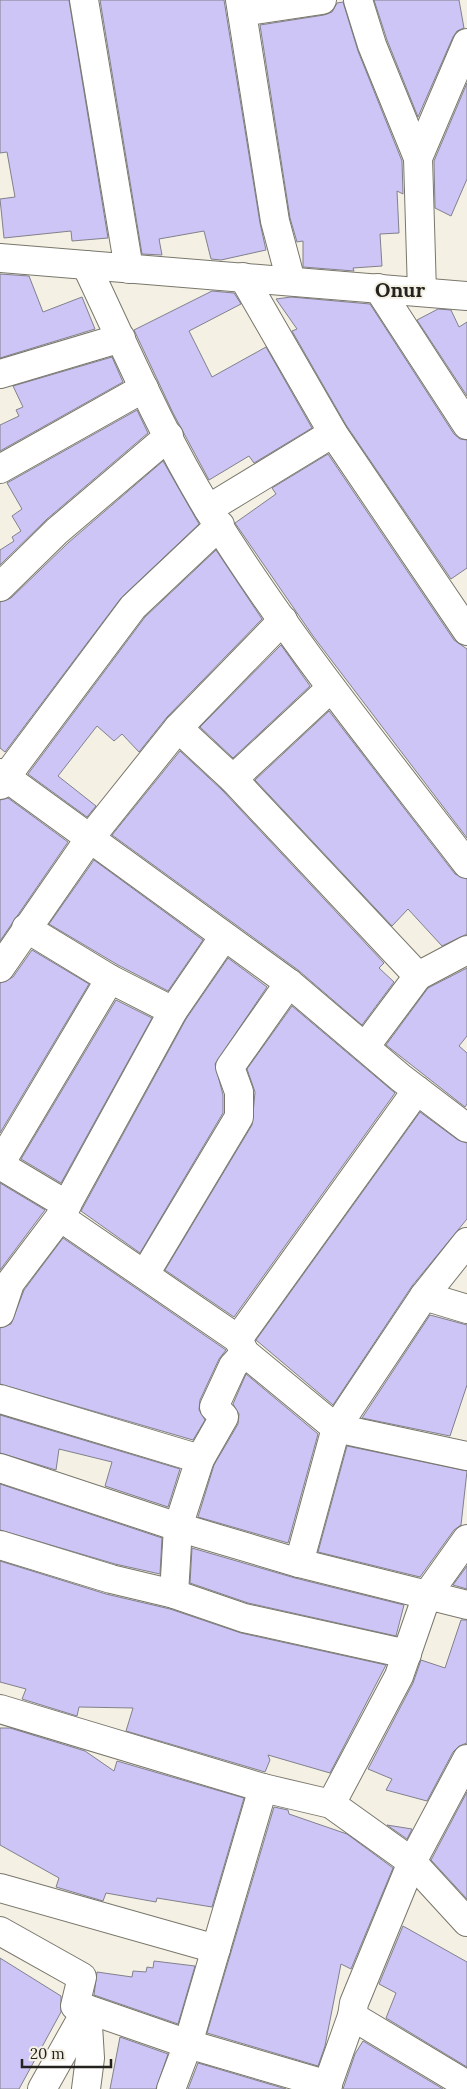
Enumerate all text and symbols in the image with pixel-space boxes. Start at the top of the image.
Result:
district label: Onur [375,277,425,302]
scale bar [22,2036,111,2068]
text: 20 m [30,2044,65,2063]

